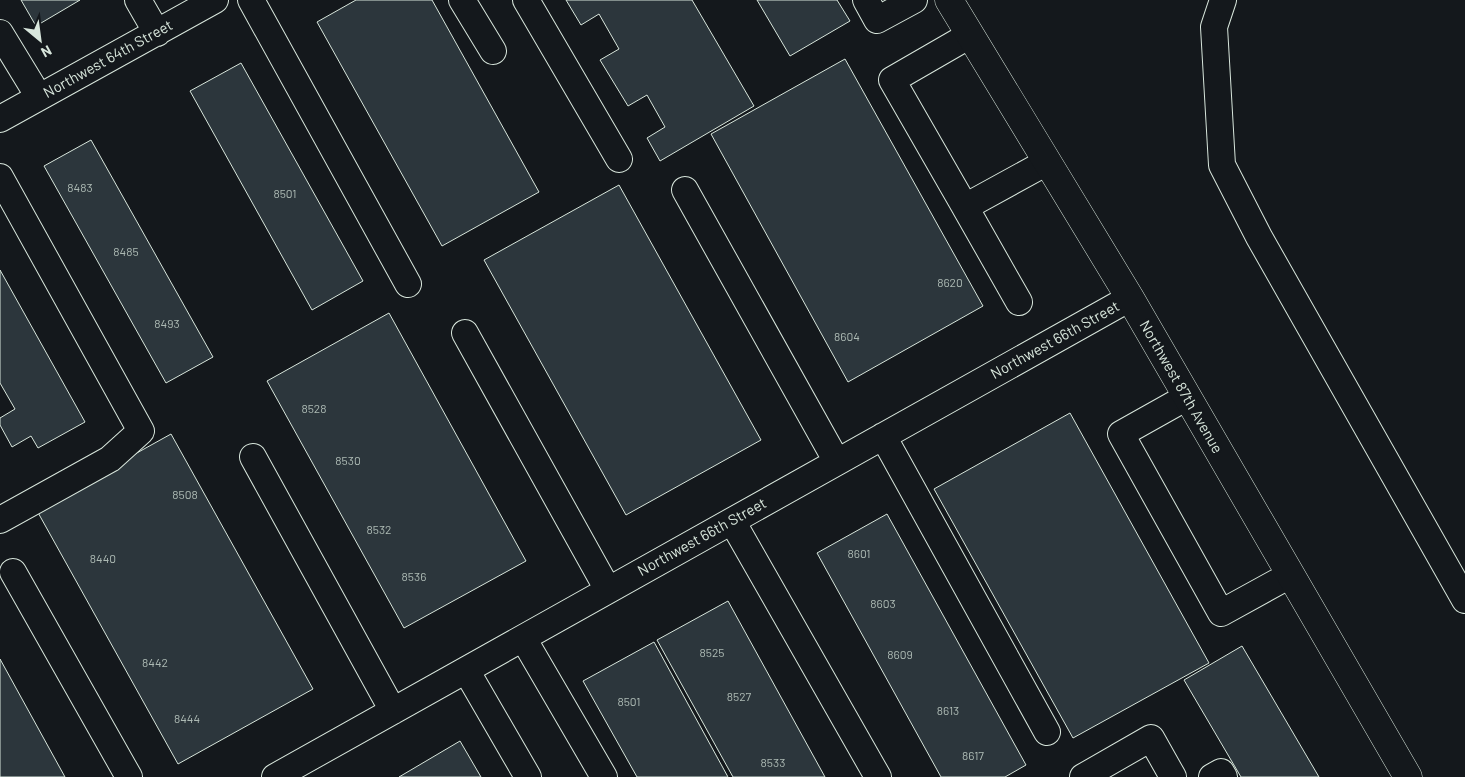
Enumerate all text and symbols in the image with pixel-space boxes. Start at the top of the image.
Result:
north arrow [15,15,65,65]
street label: Northwest 64th Street [40,16,176,102]
house number: 8483 [67,180,93,194]
house number: 8501 [273,186,297,200]
house number: 8485 [113,244,139,258]
house number: 8620 [937,275,963,289]
street label: Northwest 66th Street [987,296,1122,382]
house number: 8493 [154,316,180,330]
street label: Northwest 87th Avenue [1136,317,1227,456]
house number: 8604 [834,329,860,343]
house number: 8528 [301,401,327,415]
house number: 8530 [335,453,361,467]
house number: 8508 [172,487,198,501]
street label: Northwest 66th Street [634,493,769,579]
house number: 8532 [366,522,392,536]
house number: 8601 [847,546,871,560]
house number: 8440 [90,551,116,565]
house number: 8536 [402,569,426,583]
house number: 8603 [870,596,896,610]
house number: 8525 [699,645,725,659]
house number: 8609 [887,647,913,661]
house number: 8442 [142,655,168,669]
house number: 8527 [727,689,752,703]
house number: 8501 [617,694,641,708]
house number: 8613 [937,703,959,717]
house number: 8444 [174,711,200,725]
house number: 8617 [962,748,984,762]
house number: 8533 [761,755,785,769]

